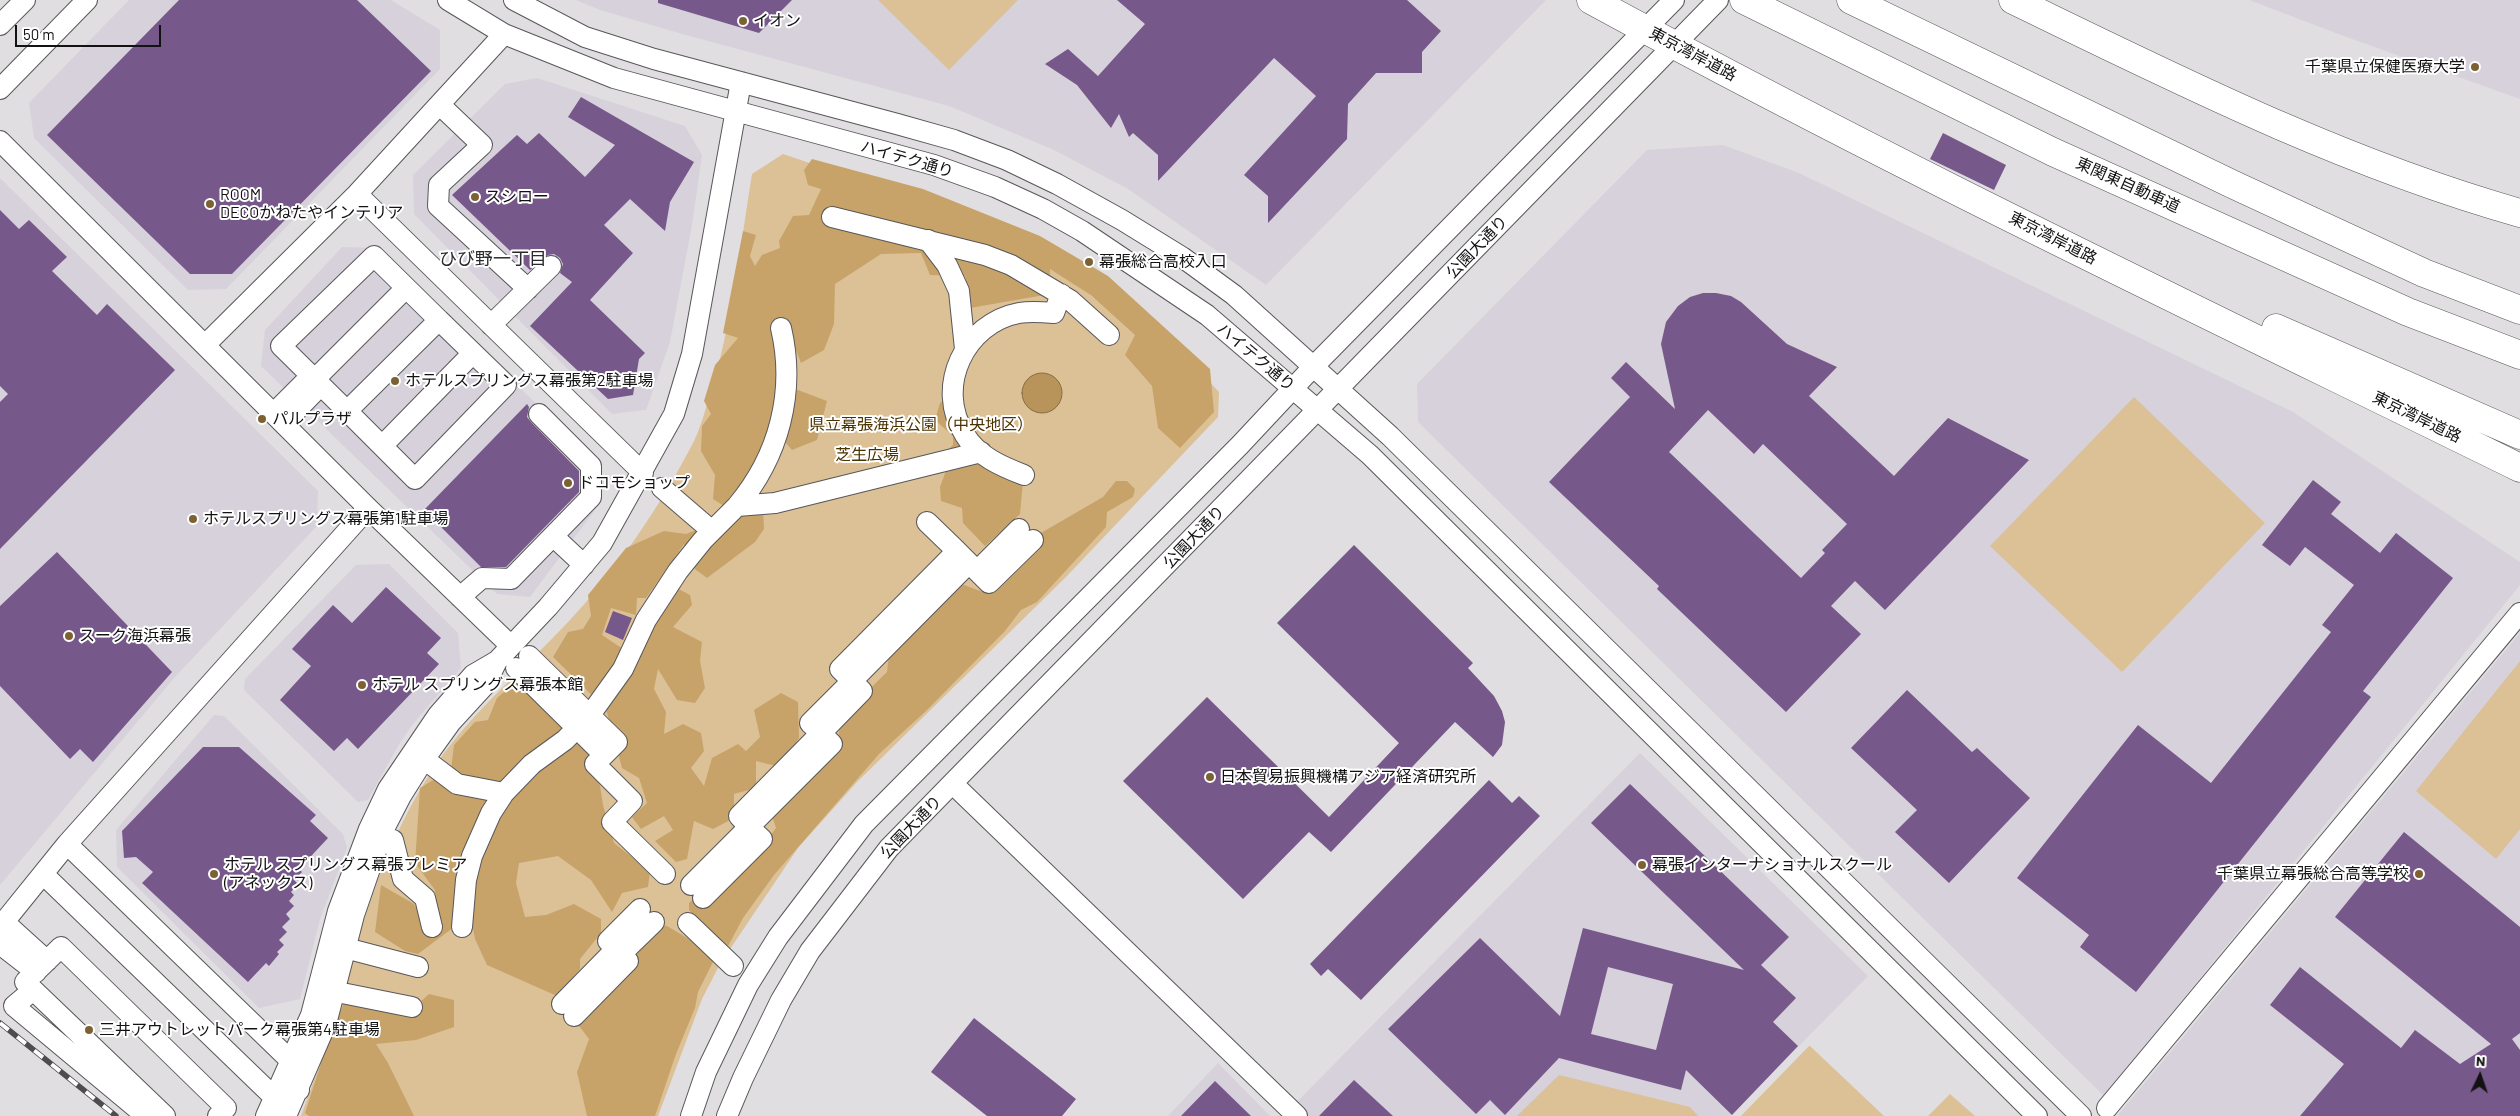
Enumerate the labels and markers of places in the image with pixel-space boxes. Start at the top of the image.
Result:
place label: イオン [753,11,801,31]
marker: イオン [737,15,749,27]
place label: 千葉県立保健医療大学 [2305,57,2465,77]
marker: 千葉県立保健医療大学 [2469,61,2481,73]
place label: ROOM DECOかねたやインテリア [220,185,403,223]
place label: スシロー [485,187,549,207]
marker: スシロー [469,191,481,203]
marker: ROOM DECOかねたやインテリア [204,198,216,210]
place label: 幕張総合高校入口 [1099,252,1227,272]
marker: 幕張総合高校入口 [1083,256,1095,268]
place label: ホテルスプリングス幕張第2駐車場 [405,371,654,391]
marker: ホテルスプリングス幕張第2駐車場 [389,375,401,387]
place label: パルプラザ [272,409,352,429]
marker: パルプラザ [256,413,268,425]
place label: ドコモショップ [578,473,690,493]
marker: ドコモショップ [562,477,574,489]
place label: ホテルスプリングス幕張第1駐車場 [203,509,449,529]
marker: ホテルスプリングス幕張第1駐車場 [187,513,199,525]
place label: スーク海浜幕張 [79,626,191,646]
marker: スーク海浜幕張 [63,630,75,642]
place label: ホテル スプリングス幕張本館 [372,675,583,695]
marker: ホテル スプリングス幕張本館 [356,679,368,691]
place label: 日本貿易振興機構アジア経済研究所 [1220,767,1476,787]
marker: 日本貿易振興機構アジア経済研究所 [1204,771,1216,783]
place label: ホテル スプリングス幕張プレミア (アネックス) [224,855,467,893]
place label: 幕張インターナショナルスクール [1652,855,1892,875]
marker: 幕張インターナショナルスクール [1636,859,1648,871]
place label: 千葉県立幕張総合高等学校 [2217,864,2409,884]
marker: ホテル スプリングス幕張プレミア (アネックス) [208,868,220,880]
marker: 千葉県立幕張総合高等学校 [2413,868,2425,880]
place label: 三井アウトレットパーク幕張第4駐車場 [99,1020,380,1040]
marker: 三井アウトレットパーク幕張第4駐車場 [83,1024,95,1036]

